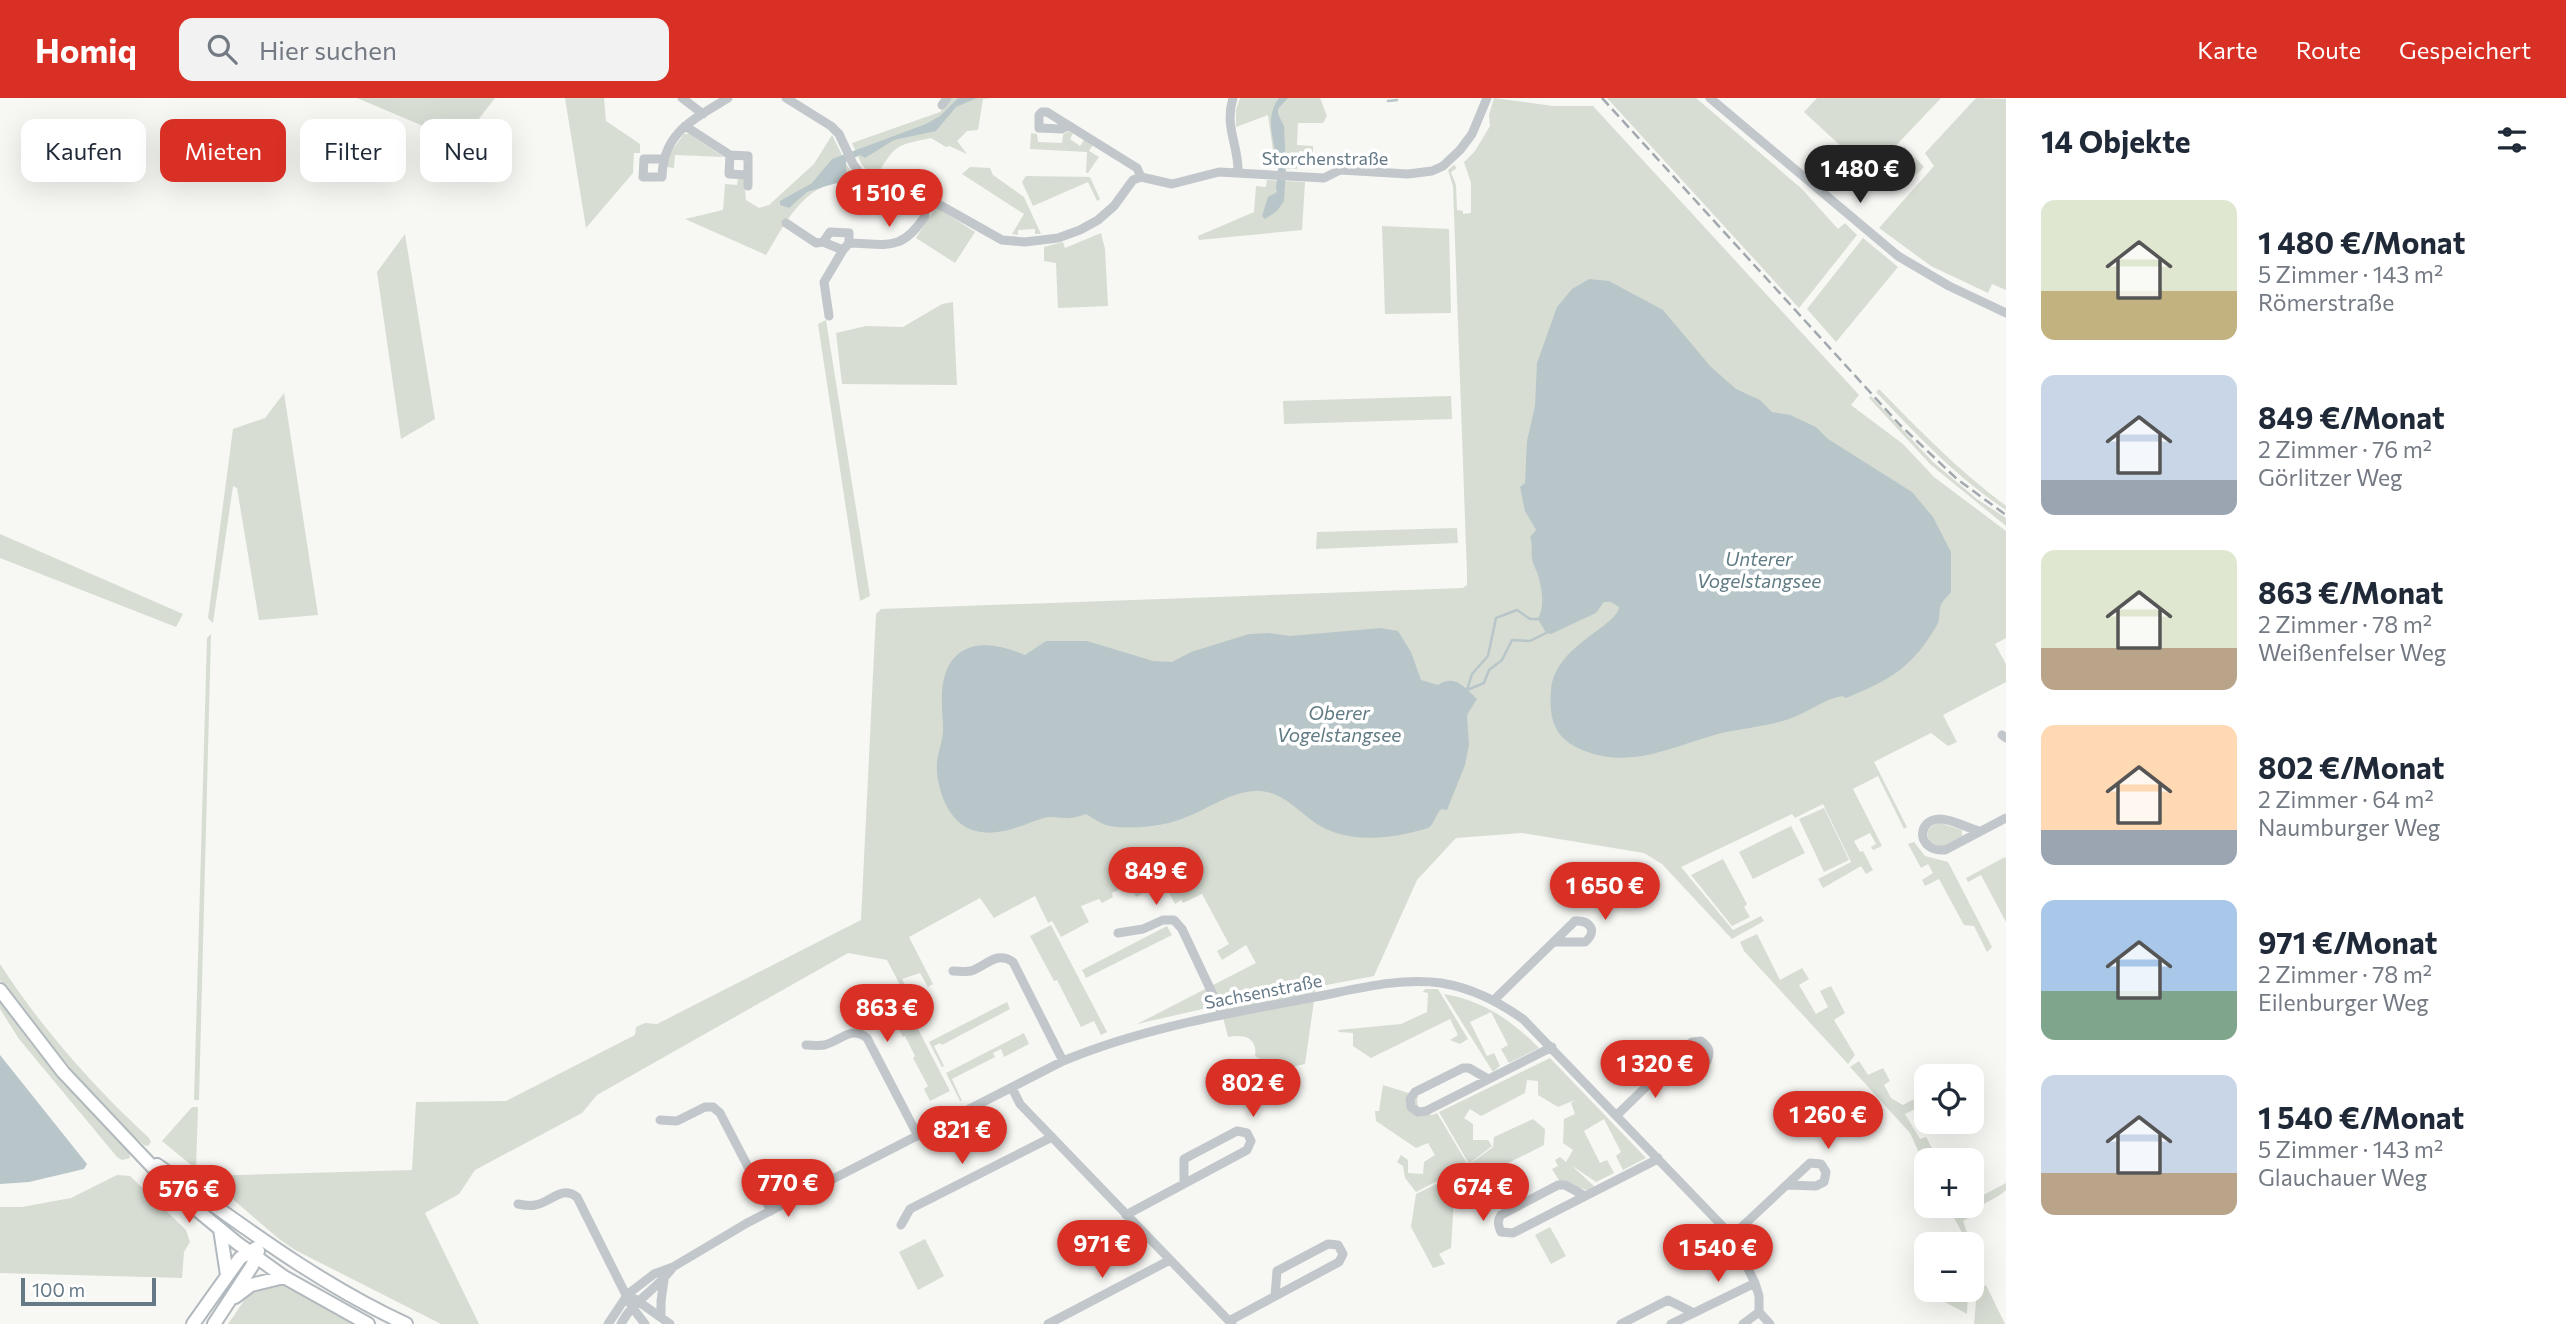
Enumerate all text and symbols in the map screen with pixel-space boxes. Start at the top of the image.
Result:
search box [179,18,669,81]
text: Homiq [35,29,137,70]
icon: search [203,30,241,68]
text: Hier suchen [259,34,397,65]
text: Karte [2197,35,2258,64]
text: Route [2296,35,2361,64]
text: Gespeichert [2399,35,2531,64]
chip: Kaufen [21,119,146,182]
chip: Mieten [160,119,286,182]
chip: Filter [300,119,406,182]
chip: Neu [420,119,512,182]
icon: filters [2493,121,2531,159]
text: 14 Objekte [2041,122,2191,159]
pin: 1 480 € [1795,146,1925,205]
street label: Storchenstraße [1262,147,1388,169]
text: 1 480 € [1820,154,1900,182]
pin: 1 510 € [824,170,954,229]
text: 1 510 € [852,178,926,206]
text: 1 480 €/Monat [2258,223,2465,260]
icon: home [2097,228,2181,312]
text: 5 Zimmer · 143 m² [2258,260,2443,288]
text: Römerstraße [2258,288,2394,316]
text: 849 €/Monat [2258,398,2445,435]
icon: home [2097,403,2181,487]
text: 2 Zimmer · 76 m² [2258,435,2432,463]
text: Görlitzer Weg [2258,463,2403,491]
water label: Unterer Vogelstangsee [1697,547,1821,592]
text: 863 €/Monat [2258,573,2444,610]
icon: home [2097,578,2181,662]
text: 2 Zimmer · 78 m² [2258,610,2432,638]
text: Weißenfelser Weg [2258,638,2446,666]
water label: Oberer Vogelstangsee [1277,701,1401,746]
text: 802 €/Monat [2258,748,2445,785]
icon: home [2097,753,2181,837]
text: 2 Zimmer · 64 m² [2258,785,2434,813]
text: Naumburger Weg [2258,813,2440,841]
pin: 849 € [1107,848,1205,907]
text: 849 € [1124,856,1188,884]
pin: 1 650 € [1540,862,1670,922]
text: 1 650 € [1566,871,1644,899]
text: 971 €/Monat [2258,923,2437,960]
icon: home [2097,928,2181,1012]
text: 2 Zimmer · 78 m² [2258,960,2432,988]
street label: Sachsenstraße [1202,969,1324,1013]
pin: 863 € [838,984,936,1044]
text: Eilenburger Weg [2258,988,2429,1016]
text: 863 € [856,993,918,1021]
pin: 1 320 € [1590,1040,1720,1100]
text: 1 320 € [1617,1049,1693,1077]
pin: 802 € [1204,1060,1302,1119]
map controls [1914,1064,1984,1302]
button: locate [1914,1064,1984,1134]
text: 802 € [1221,1068,1285,1096]
pin: 1 260 € [1763,1091,1893,1151]
text: 1 540 €/Monat [2258,1098,2464,1135]
text: 1 260 € [1789,1100,1867,1128]
icon: home [2097,1103,2181,1187]
pin: 821 € [913,1107,1011,1166]
text: 821 € [933,1115,991,1143]
text: 5 Zimmer · 143 m² [2258,1135,2443,1163]
button: + [1914,1148,1984,1218]
pin: 770 € [739,1160,837,1219]
text: Glauchauer Weg [2258,1163,2427,1191]
pin: 674 € [1434,1164,1532,1223]
pin: 576 € [140,1166,238,1225]
text: 770 € [757,1168,819,1196]
text: 674 € [1453,1172,1513,1200]
text: 576 € [159,1174,219,1202]
pin: 971 € [1053,1220,1151,1280]
pin: 1 540 € [1653,1224,1783,1284]
text: 971 € [1073,1229,1131,1257]
button: − [1914,1232,1984,1302]
text: 1 540 € [1679,1233,1757,1261]
scale bar [21,1275,156,1307]
text: 100 m [32,1278,85,1301]

